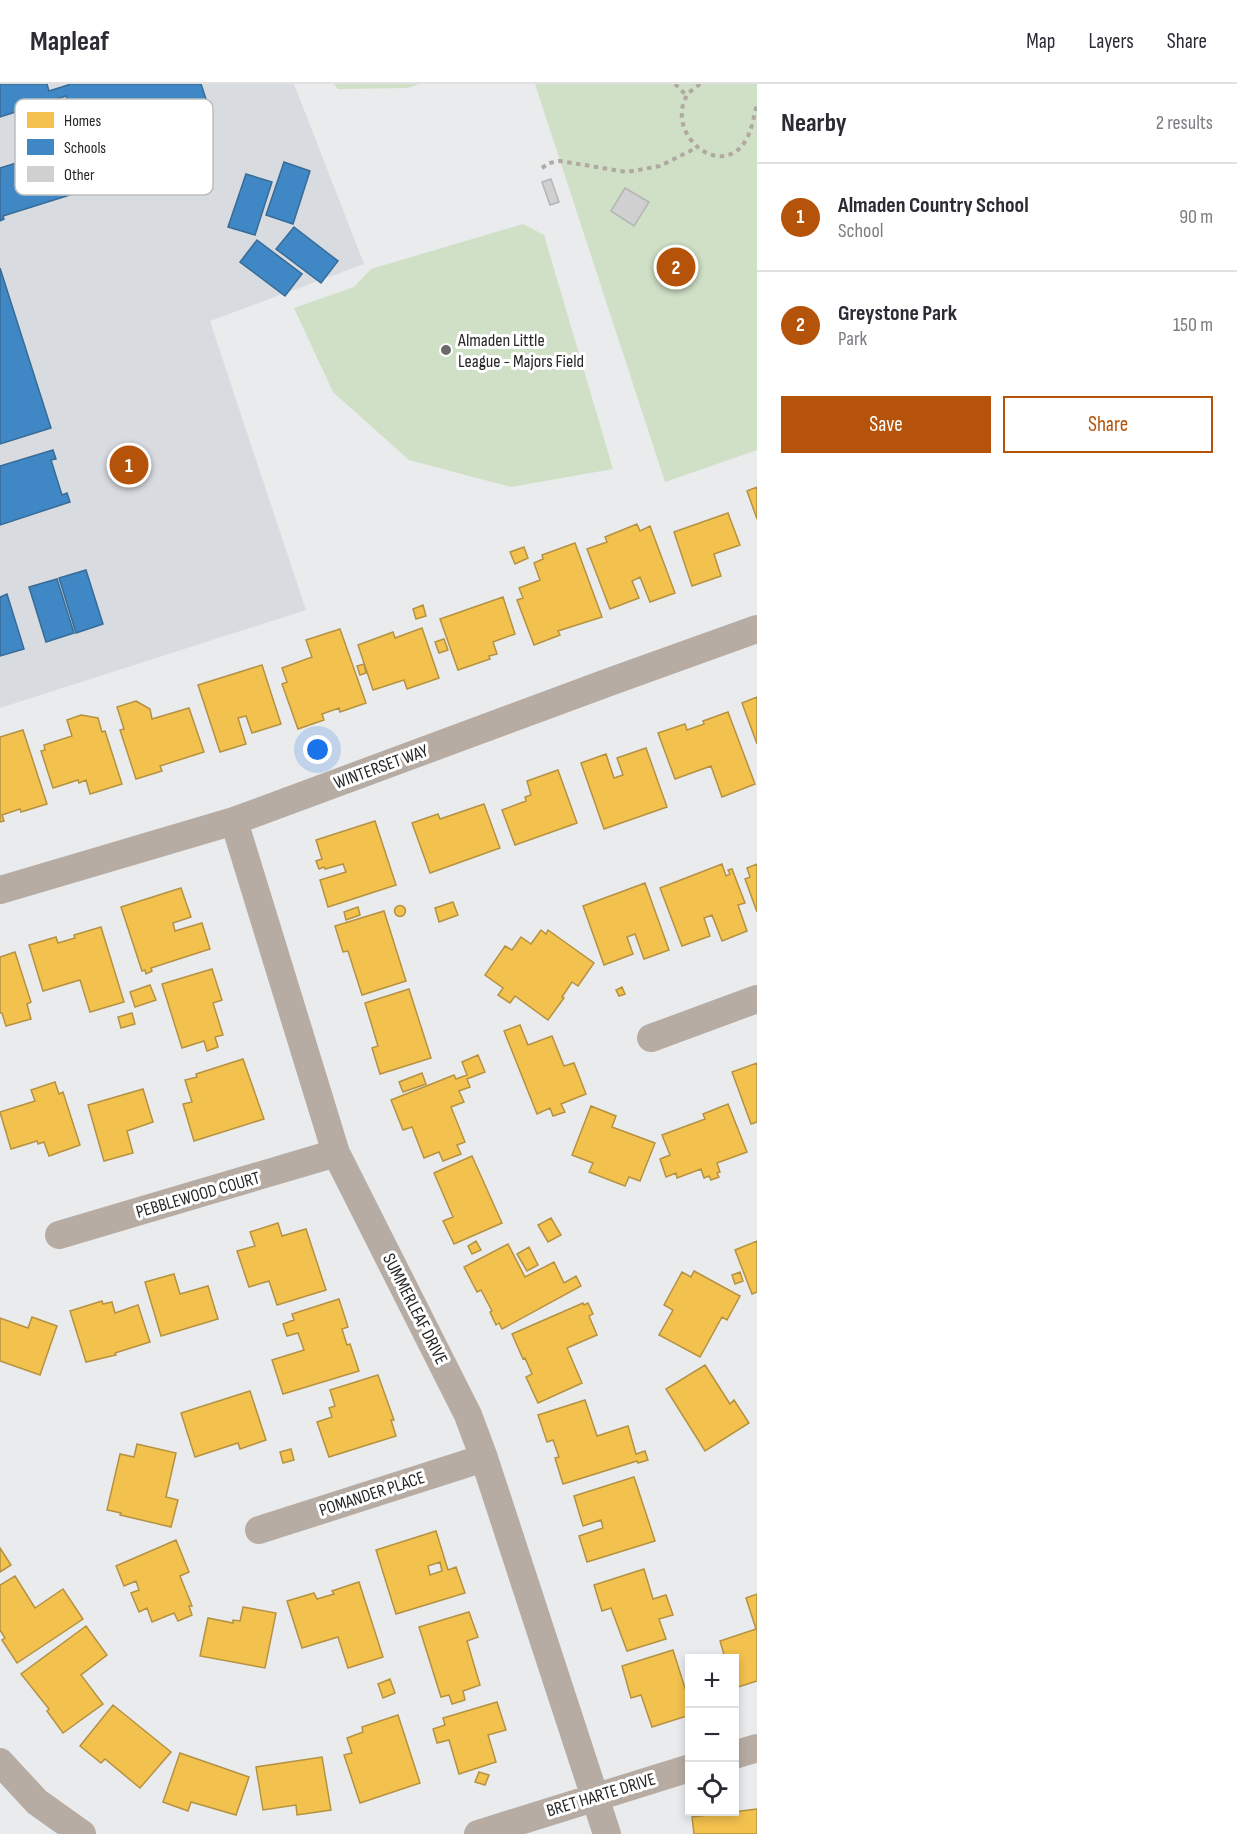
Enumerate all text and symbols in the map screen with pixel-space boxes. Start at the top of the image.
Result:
text: Mapleaf [30,25,109,58]
text: Map [1026,29,1055,54]
text: Layers [1088,29,1134,54]
text: Share [1167,29,1207,54]
legend [15,99,213,195]
text: Nearby [781,108,847,139]
text: 2 results [1156,111,1213,135]
text: Homes [64,112,101,131]
text: Schools [64,139,106,158]
text: Other [64,166,95,185]
text: Almaden Country School [838,192,1029,219]
text: 1 [797,205,804,229]
text: 90 m [1179,205,1213,229]
text: School [838,219,883,243]
pin: 2 [656,244,696,290]
text: Greystone Park [838,300,957,327]
text: 2 [796,313,805,337]
text: 150 m [1173,313,1213,337]
text: Park [838,327,867,351]
place label: Almaden Little League - Majors Field [457,330,584,372]
marker: Almaden Little League - Majors Field [439,343,453,357]
button: Save [781,396,991,453]
button: Share [1003,396,1213,453]
pin: 1 [110,442,148,488]
your location [303,735,332,764]
street label: WINTERSET WAY [331,740,431,794]
street label: PEBBLEWOOD COURT [134,1167,262,1223]
street label: SUMMERLEAF DRIVE [378,1250,452,1368]
street label: POMANDER PLACE [317,1467,427,1521]
map controls [685,1654,739,1816]
button: + [685,1654,739,1708]
button: − [685,1708,739,1762]
button: locate [685,1762,739,1816]
street label: BRET HARTE DRIVE [544,1768,658,1822]

